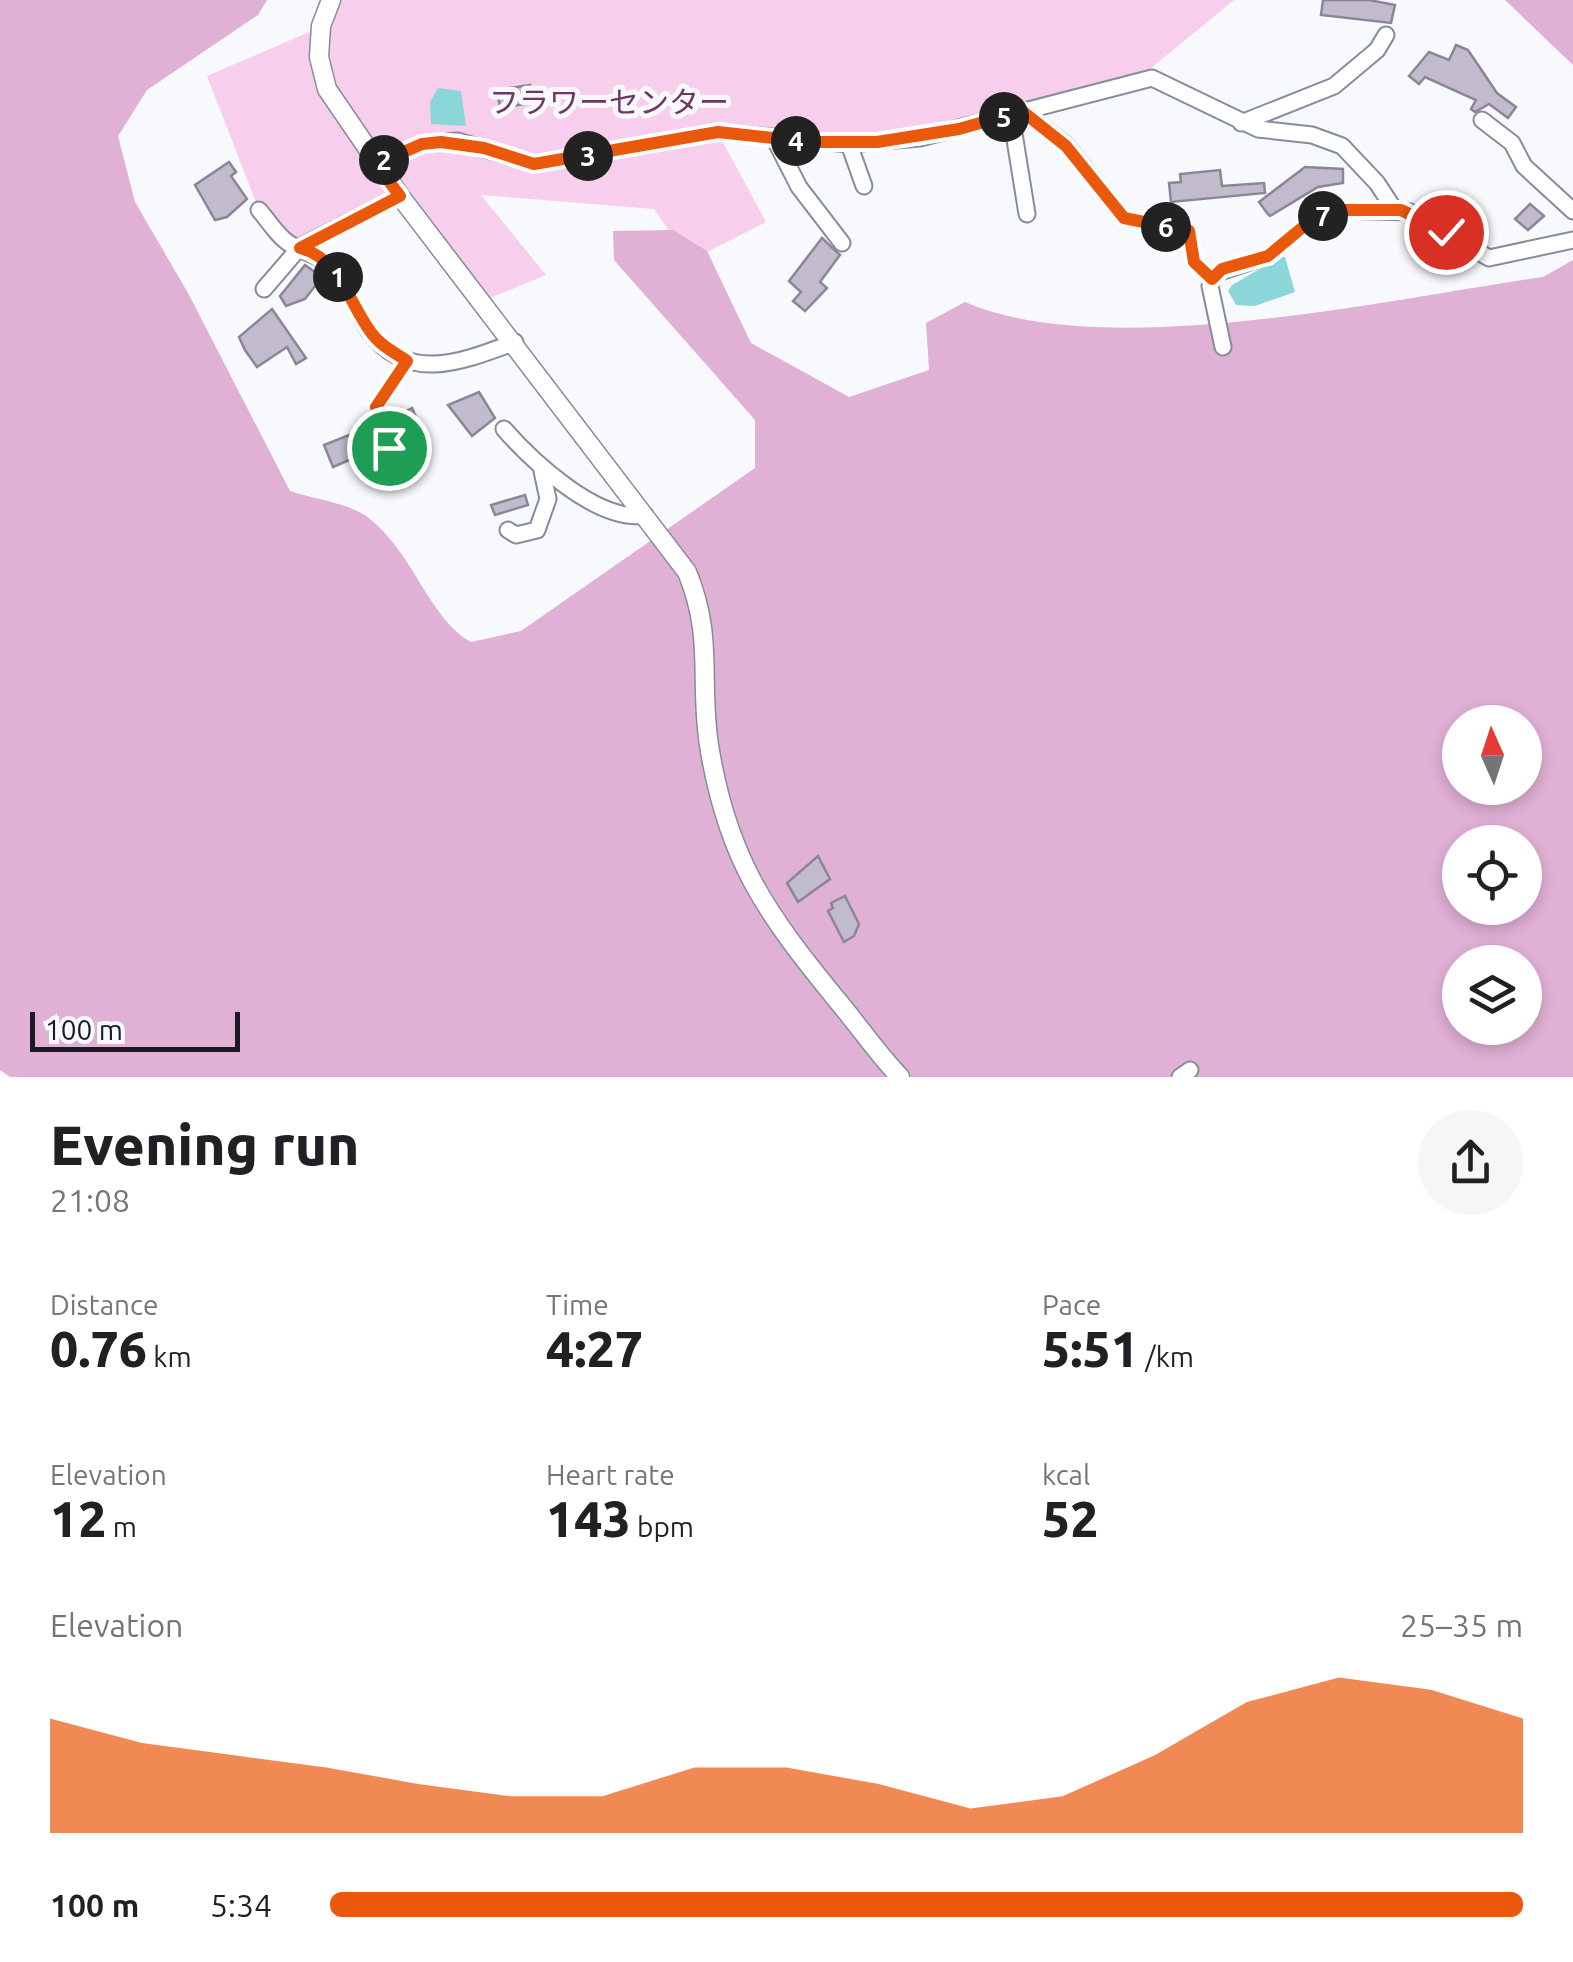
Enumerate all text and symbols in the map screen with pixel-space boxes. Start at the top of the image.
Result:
park label: フラワーセンター [489,85,729,119]
pin: 5 [979,92,1029,142]
text: 5 [996,101,1012,132]
pin: 4 [771,116,821,166]
text: 4 [788,125,804,156]
pin: 3 [563,131,613,181]
pin: 2 [359,135,409,185]
text: 3 [580,140,596,171]
text: 2 [376,144,392,175]
pin [1404,190,1489,275]
pin: 7 [1298,191,1348,241]
text: 7 [1315,200,1331,231]
pin: 6 [1141,202,1191,252]
icon: check [1419,205,1474,260]
text: 6 [1158,211,1174,242]
pin: 1 [313,252,363,302]
text: 1 [330,261,346,292]
pin [347,406,432,491]
icon: arrive [362,421,417,476]
north arrow [1442,705,1542,805]
map controls [1442,705,1542,1045]
button: locate [1442,825,1542,925]
button: layers [1442,945,1542,1045]
scale bar [30,1007,240,1052]
text: 100 m [45,1014,123,1045]
button: share [1418,1110,1523,1215]
text: Evening run [50,1114,360,1175]
text: 21:08 [50,1182,130,1218]
text: Distance [50,1289,158,1320]
text: Time [546,1289,609,1320]
text: Pace [1042,1289,1101,1320]
text: 0.76 [50,1320,147,1376]
text: 4:27 [546,1320,643,1376]
text: 5:51 [1042,1320,1139,1376]
text: km [147,1341,192,1372]
text: /km [1139,1341,1194,1372]
text: Elevation [50,1459,167,1490]
text: Heart rate [546,1459,675,1490]
text: kcal [1042,1459,1090,1490]
text: 12 [50,1490,106,1546]
text: 143 [546,1490,631,1546]
text: 52 [1042,1490,1098,1546]
text: m [106,1511,137,1542]
text: bpm [631,1511,694,1542]
text: Elevation [50,1607,183,1643]
text: 25–35 m [1400,1607,1523,1643]
text: 100 m [50,1887,139,1923]
text: 5:34 [210,1887,272,1923]

